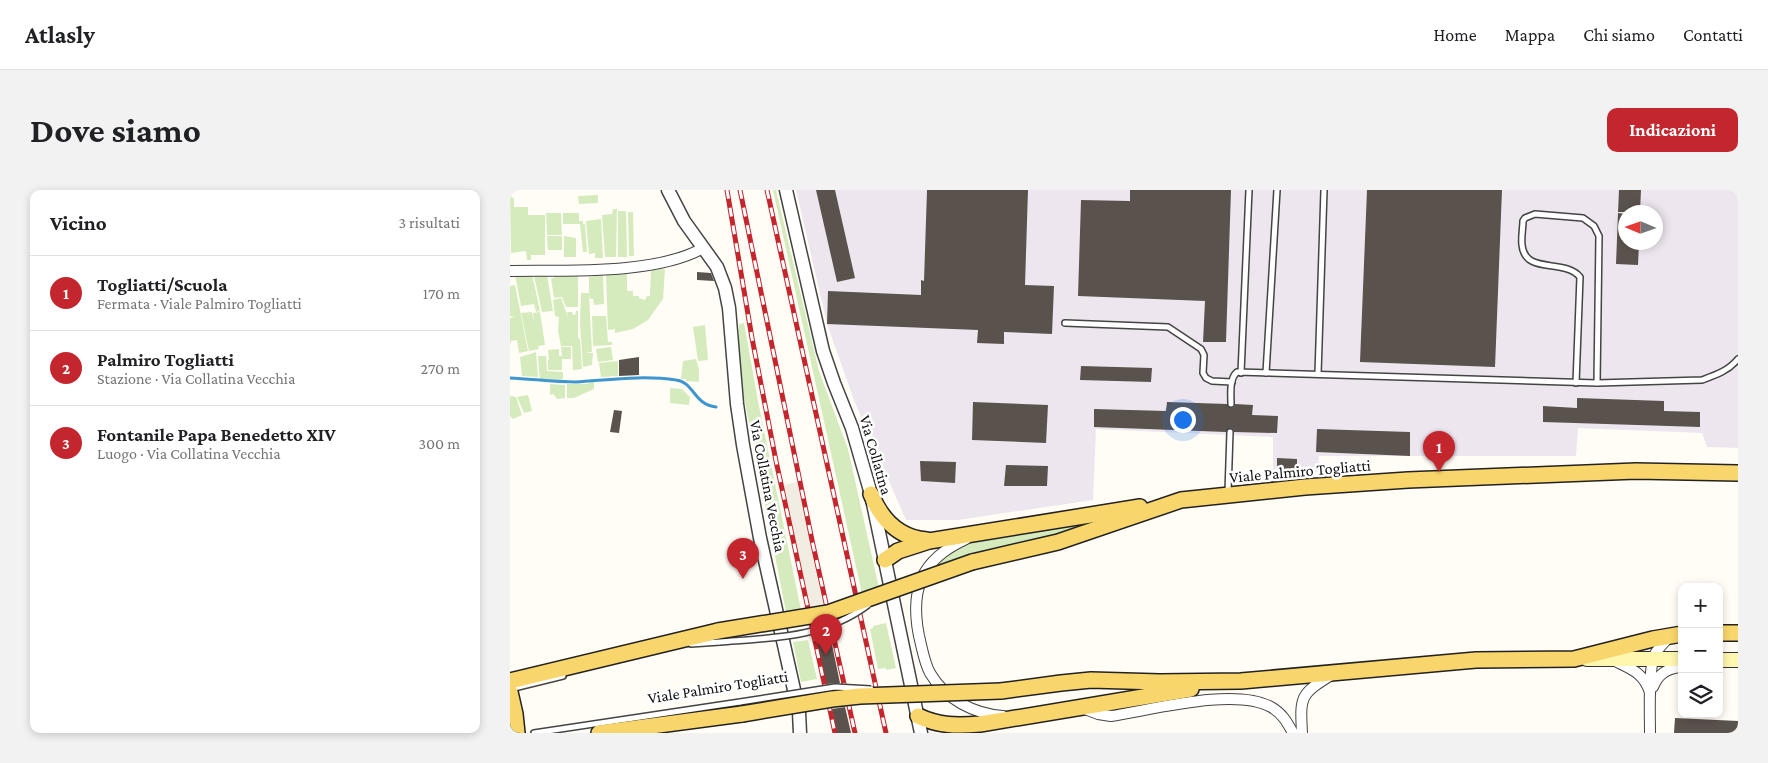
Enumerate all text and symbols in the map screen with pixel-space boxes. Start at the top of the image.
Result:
text: Atlasly [25,21,95,48]
text: Home [1434,25,1477,45]
text: Mappa [1505,25,1555,45]
text: Chi siamo [1583,25,1655,45]
text: Contatti [1683,25,1743,45]
button: Indicazioni [1607,108,1738,152]
text: Dove siamo [30,111,201,150]
north arrow [1618,205,1663,250]
text: Vicino [50,211,107,235]
text: 3 risultati [398,214,460,231]
text: Togliatti/Scuola [97,274,227,295]
text: 1 [63,285,69,302]
text: 170 m [423,285,460,302]
text: Fermata · Viale Palmiro Togliatti [97,295,302,312]
text: Palmiro Togliatti [97,349,234,370]
text: 2 [62,360,70,377]
text: 270 m [421,360,460,377]
text: Stazione · Via Collatina Vecchia [97,370,295,387]
your location [1170,407,1196,433]
street label: Via Collatina [857,413,896,497]
street label: Via Collatina Vecchia [747,419,789,554]
text: Fontanile Papa Benedetto XIV [97,424,336,445]
pin: 1 [1423,431,1455,472]
text: 3 [62,435,70,452]
text: 300 m [418,435,460,452]
text: Luogo · Via Collatina Vecchia [97,445,281,462]
street label: Viale Palmiro Togliatti [1229,456,1371,487]
pin: 3 [727,538,759,579]
map controls [1678,583,1723,718]
button: + [1678,583,1723,628]
pin: 2 [810,614,842,655]
button: − [1678,628,1723,673]
street label: Viale Palmiro Togliatti [647,668,789,707]
button: layers [1678,673,1723,718]

